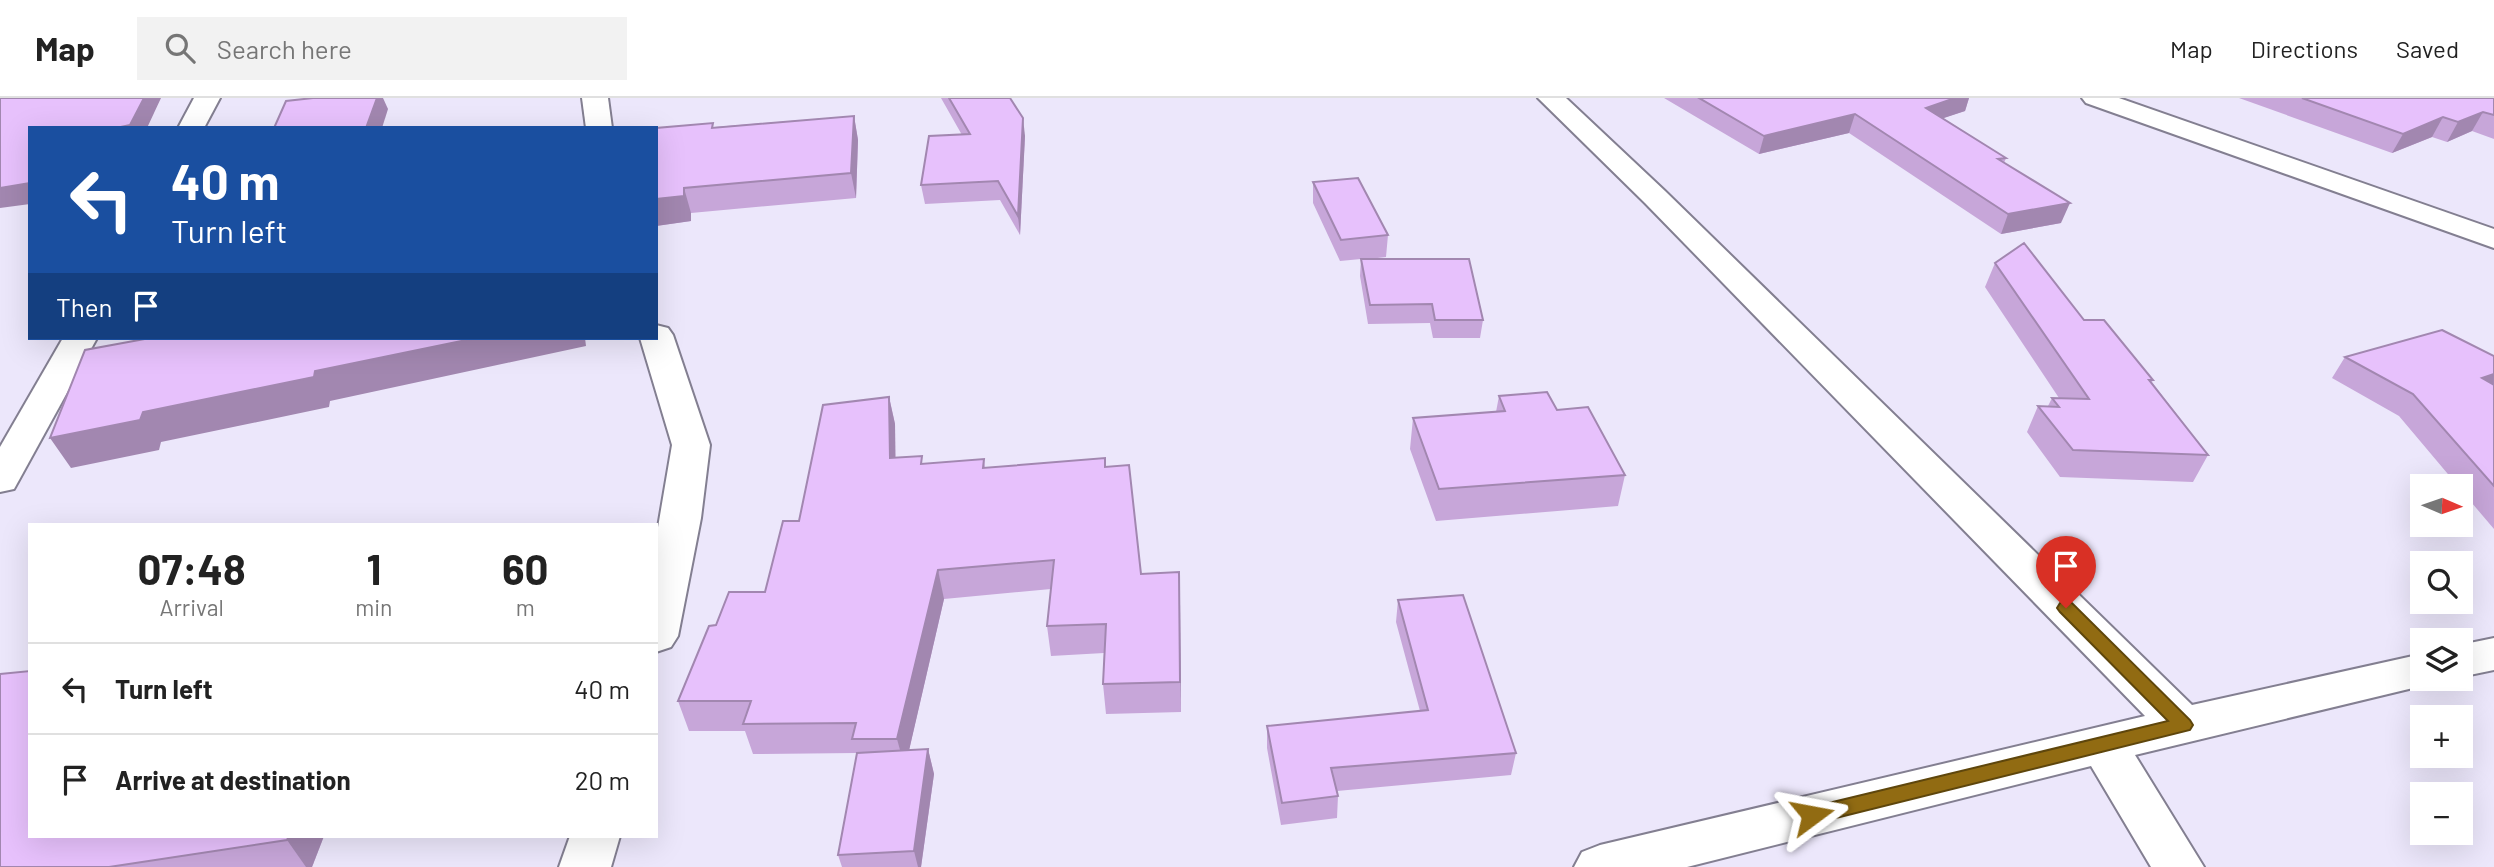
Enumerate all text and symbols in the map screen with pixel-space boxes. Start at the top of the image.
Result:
search box [137,17,627,80]
text: Map [35,28,95,68]
icon: search [161,29,199,67]
text: Search here [217,33,352,64]
text: Map [2170,34,2213,63]
text: Directions [2251,34,2358,63]
text: Saved [2396,34,2459,63]
text: 40 m [171,151,279,210]
icon: left [56,154,147,245]
text: Turn left [171,211,288,249]
icon: arrive [127,287,165,325]
text: Then [56,291,113,322]
north arrow [2410,474,2473,537]
map controls [2410,474,2473,845]
pin [2036,536,2096,608]
text: 07:48 [138,543,246,593]
text: 1 [366,543,381,593]
text: 60 [502,543,549,593]
icon: arrive [2047,547,2085,585]
button: search [2410,551,2473,614]
text: Arrival [159,593,224,621]
text: min [355,593,393,621]
text: m [516,593,535,621]
button: layers [2410,628,2473,691]
icon: left [56,670,94,708]
text: Turn left [115,673,213,704]
text: 40 m [574,673,630,704]
button: + [2410,705,2473,768]
icon: arrive [56,761,94,799]
text: Arrive at destination [115,764,351,795]
text: 20 m [575,764,630,795]
position arrow [1775,778,1849,852]
button: − [2410,782,2473,845]

